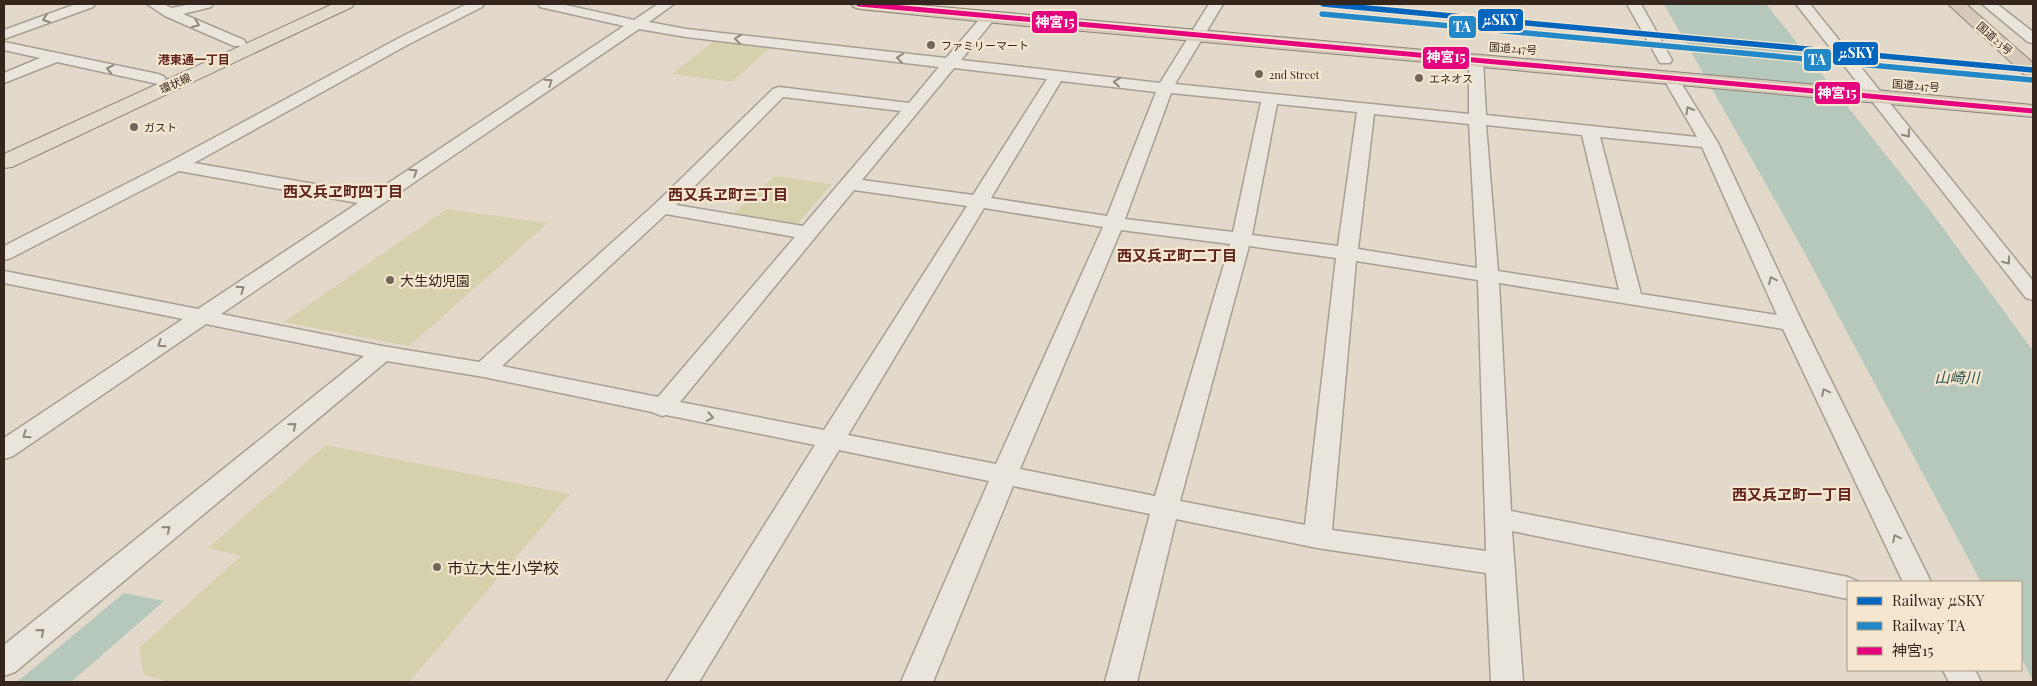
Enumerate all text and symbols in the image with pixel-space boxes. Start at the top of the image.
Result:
line badge: μSKY [1477,8,1524,32]
line badge: 神宮15 [1031,10,1078,34]
text: μSKY [1482,10,1519,29]
text: 神宮15 [1035,12,1075,31]
one-way arrow [42,13,51,23]
line badge: TA [1448,15,1477,39]
text: TA [1453,17,1472,36]
one-way arrow [191,18,200,29]
street label: 国道23号 [1974,18,2016,58]
one-way arrow [734,34,742,45]
place label: ファミリーマート [941,38,1029,53]
marker: ファミリーマート [925,39,937,51]
street label: 国道247号 [1489,39,1537,57]
line badge: μSKY [1832,41,1879,66]
text: μSKY [1838,43,1875,62]
line badge: 神宮15 [1422,46,1470,70]
text: 神宮15 [1426,47,1466,66]
line badge: TA [1803,48,1832,72]
text: TA [1808,50,1827,69]
district label: 港東通一丁目 [158,51,230,67]
one-way arrow [895,53,903,64]
one-way arrow [106,64,115,75]
place label: 2nd Street [1269,67,1320,82]
marker: 2nd Street [1253,68,1265,80]
street label: 環状線 [157,69,193,97]
place label: エネオス [1429,71,1473,86]
marker: エネオス [1413,72,1425,84]
street label: 国道247号 [1891,75,1941,95]
one-way arrow [1113,77,1121,88]
one-way arrow [543,79,553,88]
line badge: 神宮15 [1814,81,1861,105]
text: 神宮15 [1817,83,1857,102]
one-way arrow [1686,106,1696,115]
place label: ガスト [144,120,177,135]
marker: ガスト [128,121,140,133]
one-way arrow [1901,128,1910,138]
one-way arrow [409,169,418,179]
district label: 西又兵ヱ町四丁目 [283,181,403,201]
district label: 西又兵ヱ町三丁目 [668,184,788,204]
district label: 西又兵ヱ町二丁目 [1117,245,1237,265]
one-way arrow [2002,256,2011,265]
place label: 大生幼児園 [400,271,470,290]
marker: 大生幼児園 [384,274,396,286]
one-way arrow [1768,276,1778,285]
one-way arrow [236,286,245,295]
one-way arrow [157,338,166,347]
water label: 山崎川 [1934,367,1981,387]
one-way arrow [1821,388,1832,397]
one-way arrow [705,411,714,422]
one-way arrow [287,423,296,432]
one-way arrow [22,429,32,438]
district label: 西又兵ヱ町一丁目 [1732,484,1852,504]
one-way arrow [161,526,170,535]
one-way arrow [1892,534,1902,543]
place label: 市立大生小学校 [447,557,559,578]
marker: 市立大生小学校 [431,561,443,573]
legend [1847,581,2022,671]
text: Railway μSKY [1892,590,1985,610]
text: Railway TA [1892,615,1966,635]
one-way arrow [36,629,45,638]
text: 神宮15 [1892,640,1934,660]

